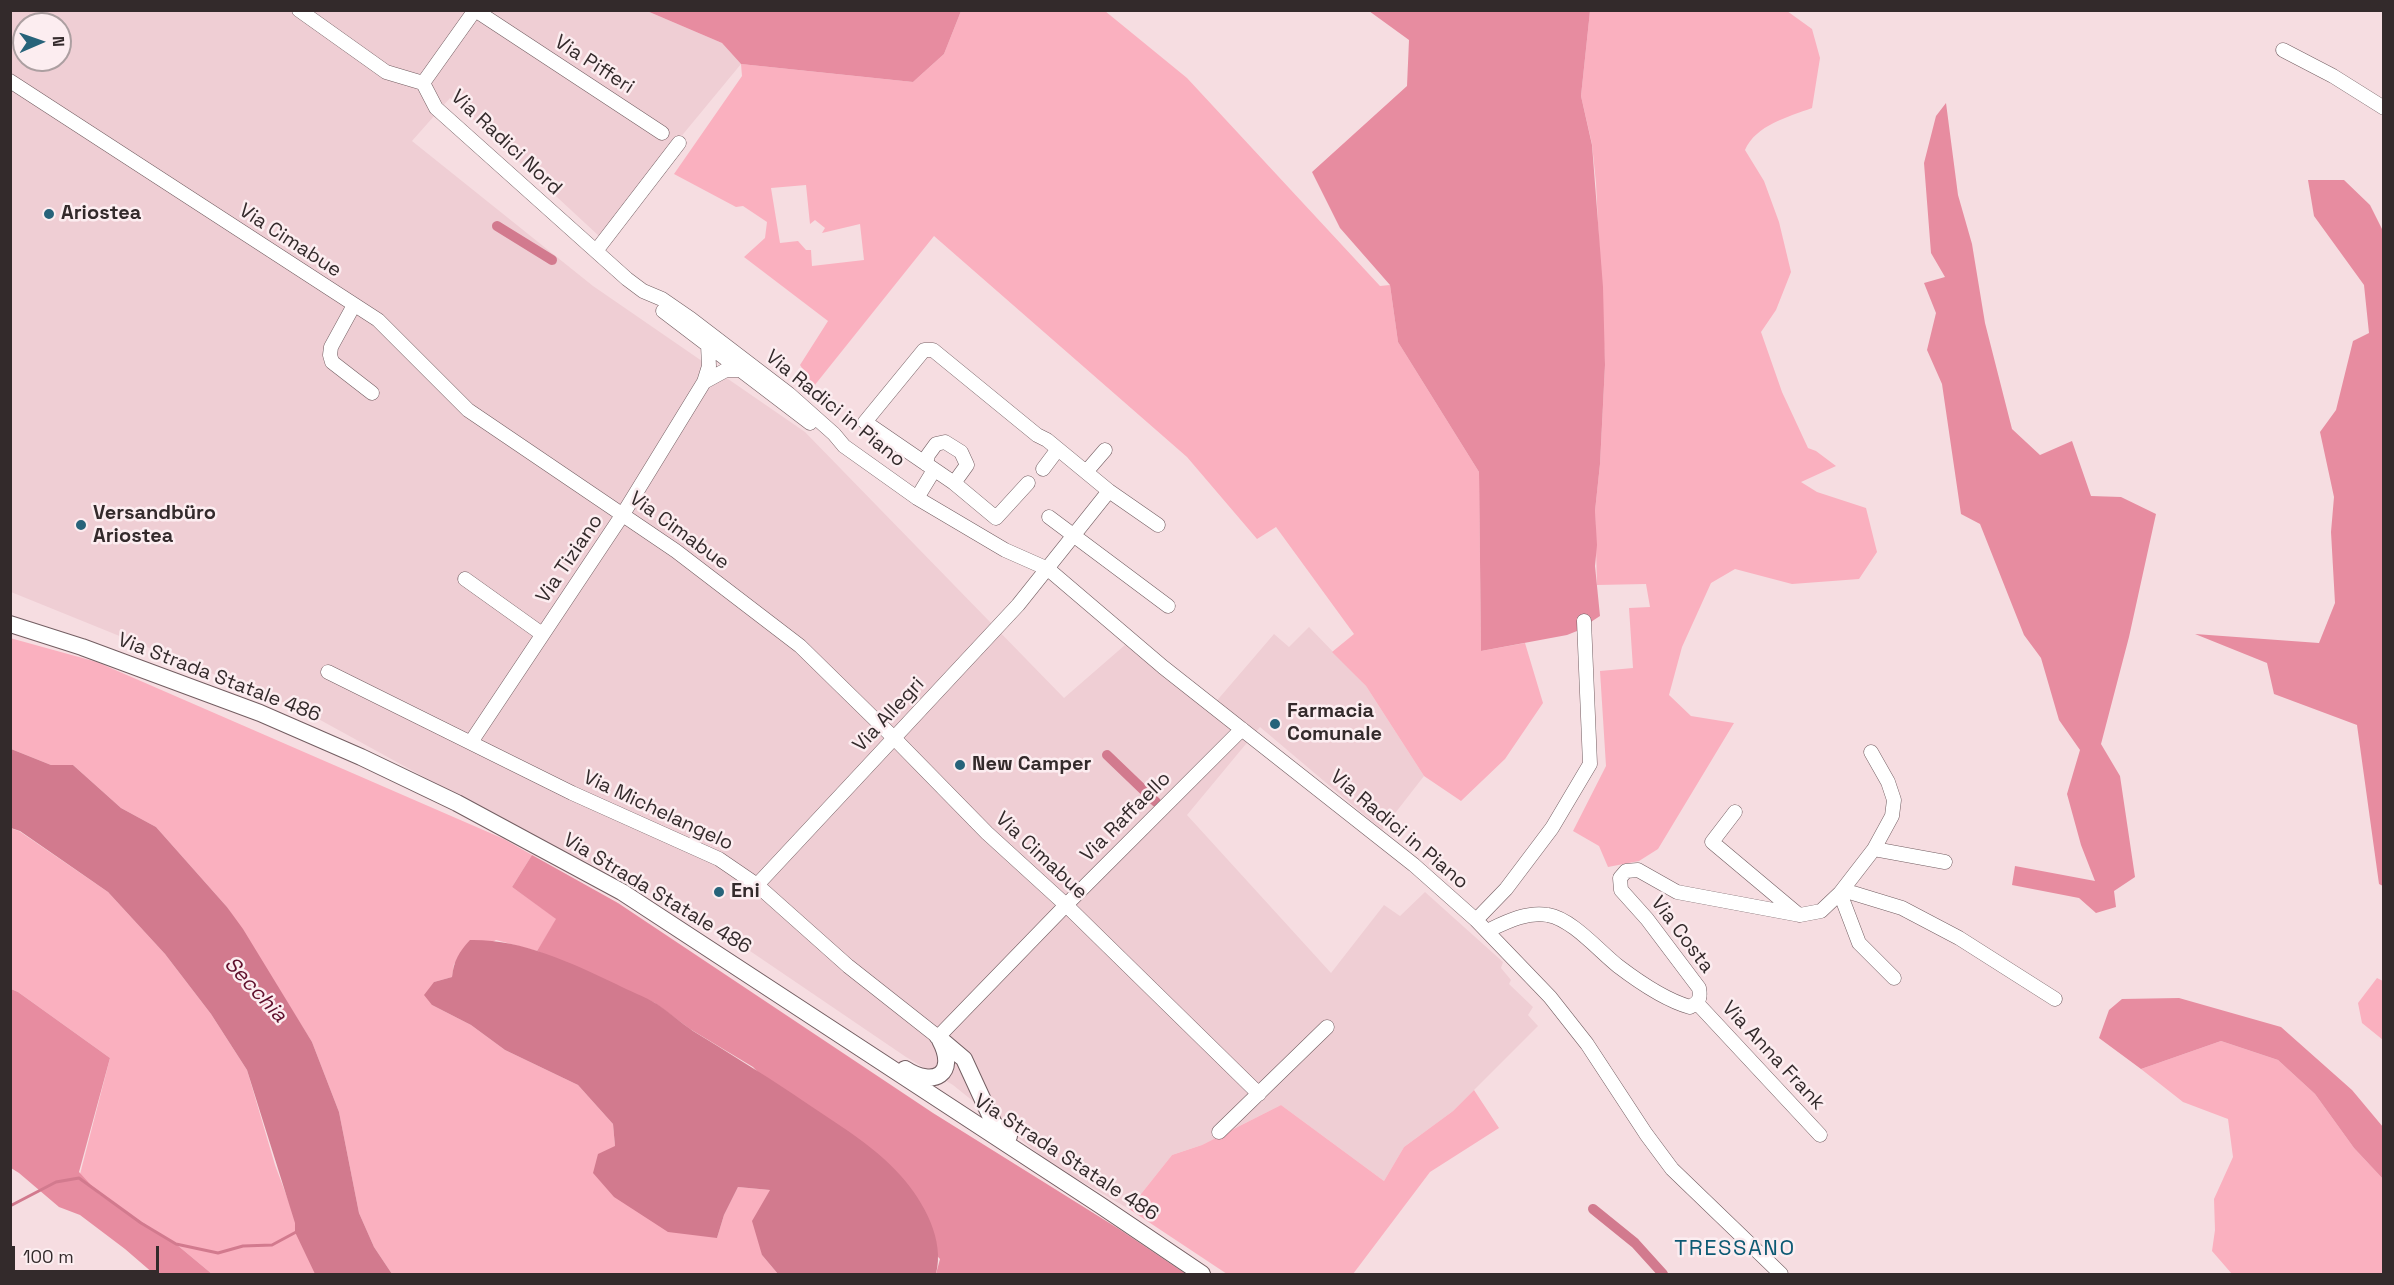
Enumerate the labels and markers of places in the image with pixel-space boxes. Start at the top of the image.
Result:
place label: Ariostea [61,202,141,226]
marker: Ariostea [42,207,56,221]
place label: Versandbüro Ariostea [93,502,216,549]
marker: Versandbüro Ariostea [74,518,88,532]
place label: Farmacia Comunale [1287,700,1382,747]
marker: Farmacia Comunale [1268,717,1282,731]
place label: New Camper [972,753,1091,777]
marker: New Camper [953,758,967,772]
place label: Eni [731,880,760,904]
marker: Eni [712,885,726,899]

